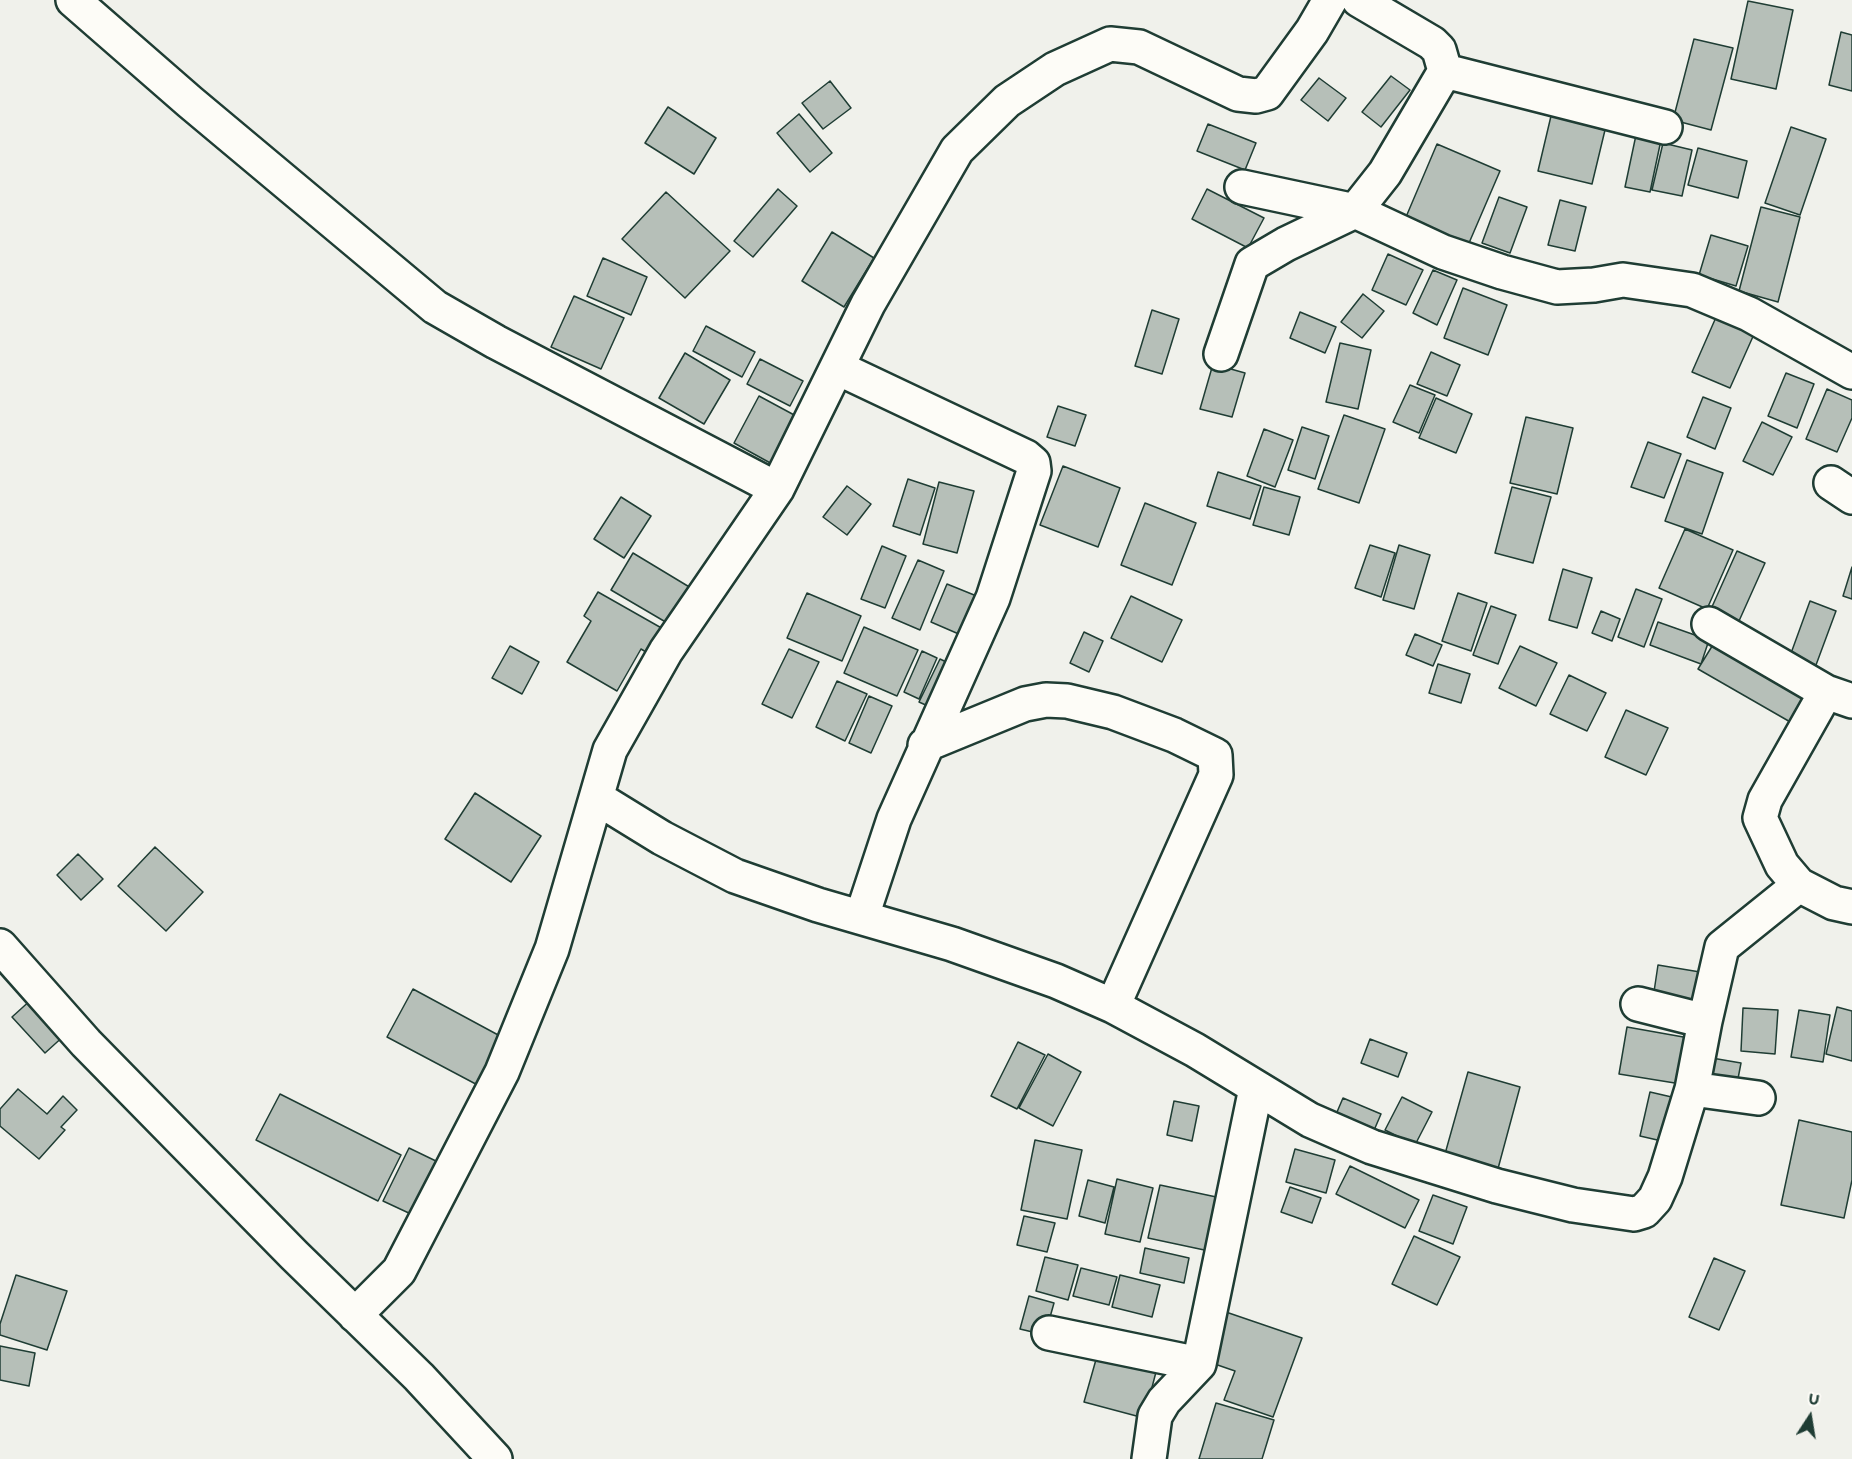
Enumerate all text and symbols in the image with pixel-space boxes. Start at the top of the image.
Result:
north arrow [1780,1387,1840,1447]
text: U [1807,1389,1821,1409]

